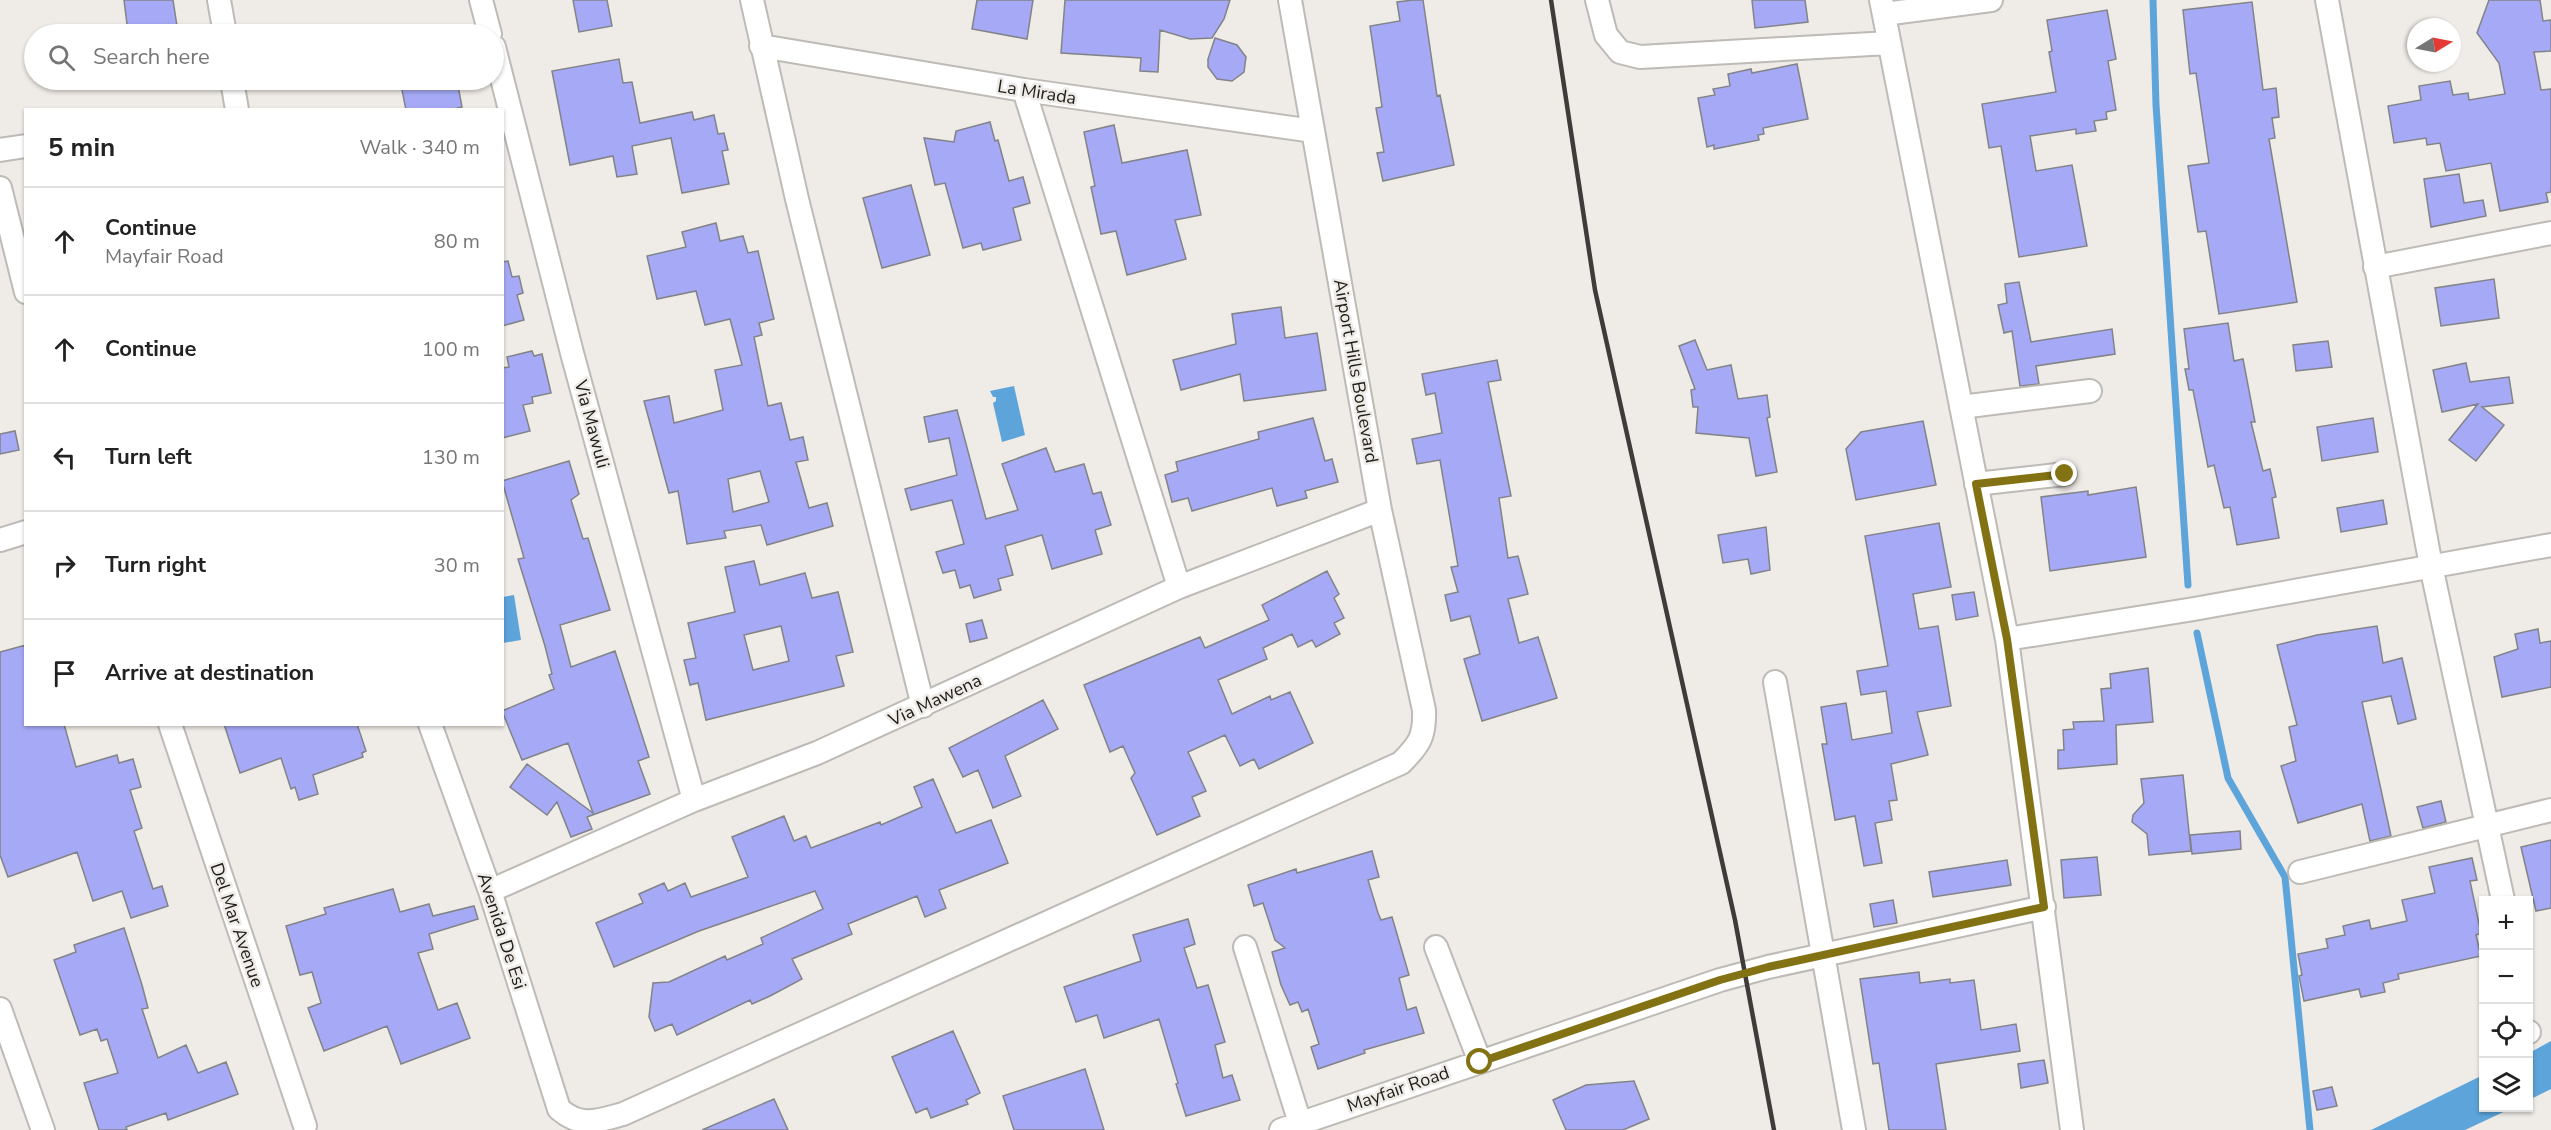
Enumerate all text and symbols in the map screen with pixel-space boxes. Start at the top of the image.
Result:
north arrow [2407,18,2461,72]
search box [24,24,504,90]
icon: search [45,41,78,74]
text: Search here [93,42,210,72]
street label: La Mirada [996,74,1078,110]
text: 5 min [48,130,115,165]
text: Walk · 340 m [360,134,480,161]
text: Continue [105,213,196,243]
icon: ahead [48,225,81,258]
text: 80 m [434,228,480,255]
text: Mayfair Road [105,243,224,270]
street label: Airport Hills Boulevard [1328,277,1384,465]
icon: ahead [48,333,81,366]
text: Continue [105,334,196,364]
text: 100 m [422,336,480,363]
street label: Via Mawuli [568,376,615,471]
icon: left [48,441,81,474]
text: Turn left [105,442,192,472]
text: 130 m [422,444,480,471]
route end [2051,460,2077,486]
icon: right [48,549,81,582]
text: Turn right [105,550,206,580]
text: 30 m [434,552,480,579]
icon: arrive [48,657,81,690]
text: Arrive at destination [105,658,314,688]
street label: Via Mawena [884,668,985,732]
street label: Del Mar Avenue [204,860,270,990]
street label: Avenida De Esi [472,870,532,992]
map controls [2479,896,2533,1112]
button: + [2479,896,2533,950]
button: − [2479,950,2533,1004]
button: locate [2479,1004,2533,1058]
route start [1466,1048,1492,1074]
button: layers [2479,1058,2533,1112]
street label: Mayfair Road [1344,1060,1452,1118]

